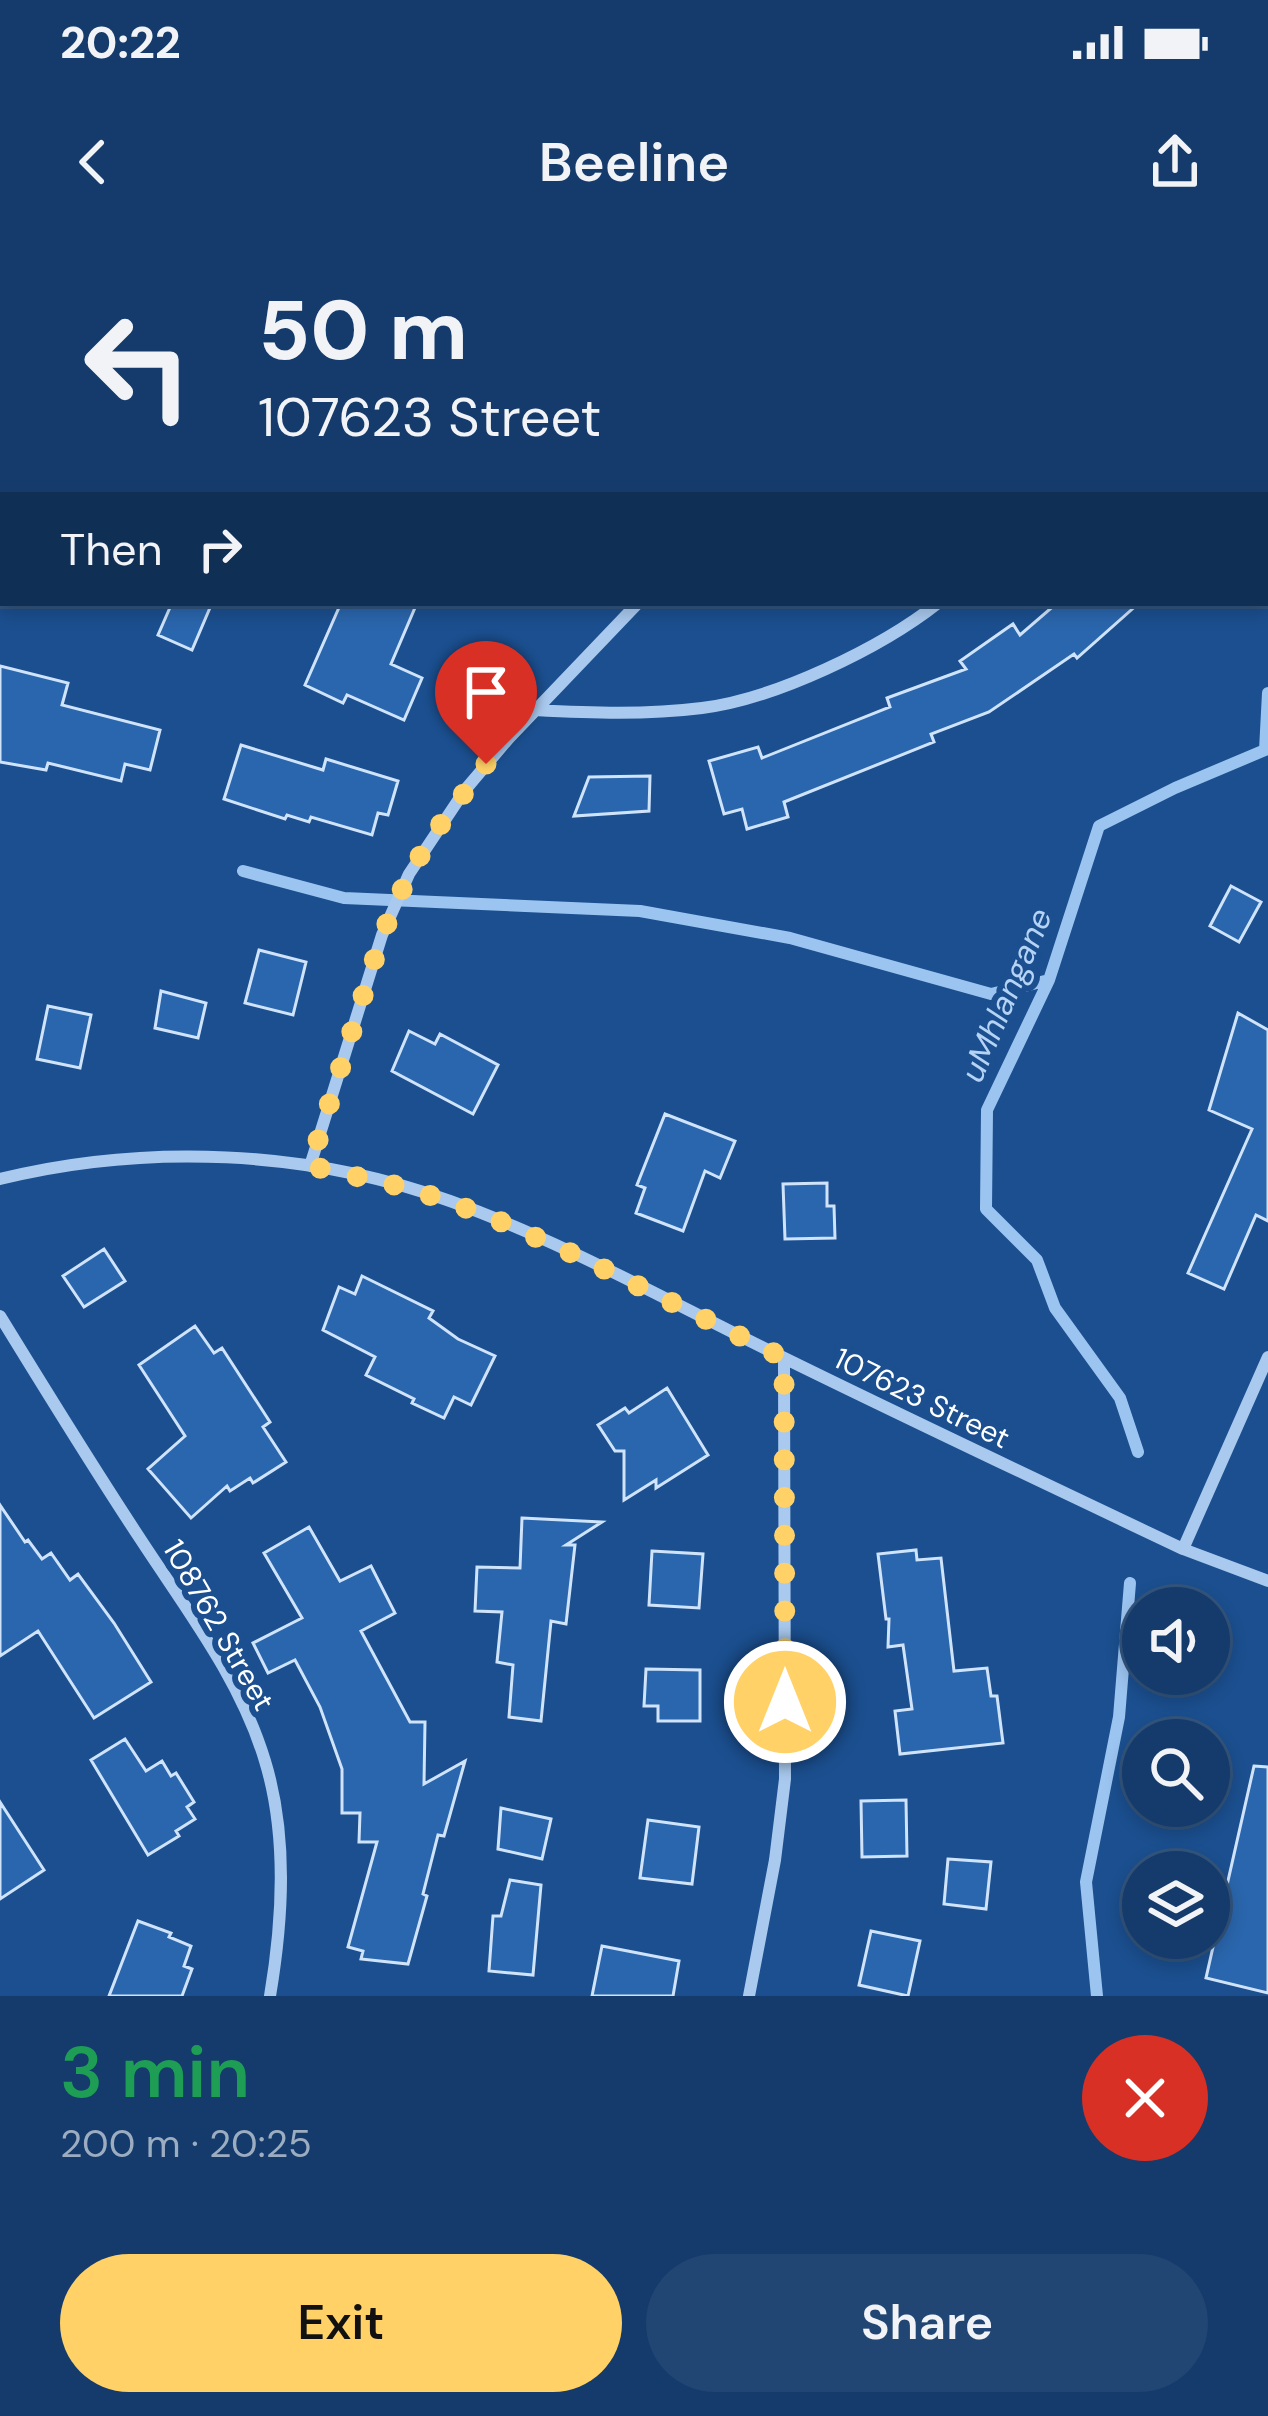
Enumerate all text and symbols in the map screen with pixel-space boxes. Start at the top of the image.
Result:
text: 20:22 [60,13,181,72]
text: Beeline [539,127,729,198]
icon: back [60,129,126,195]
icon: share [1142,129,1208,195]
text: 50 m [258,276,468,385]
icon: left [60,288,216,444]
text: 107623 Street [258,382,601,453]
icon: right [187,516,253,582]
text: Then [60,520,163,579]
pin [435,641,537,764]
icon: arrive [453,659,519,725]
water label: uMhlangane [950,902,1062,1088]
street label: 107623 Street [828,1339,1016,1457]
street label: 108762 Street [154,1533,284,1717]
map controls [1122,1587,1230,1959]
button: sound [1122,1587,1230,1695]
position arrow [722,1639,848,1765]
button: search [1122,1719,1230,1827]
button: layers [1122,1851,1230,1959]
text: 3 min [60,2026,250,2119]
button: close [1082,2035,1208,2161]
text: 200 m · 20:25 [60,2118,312,2169]
button: Exit [60,2254,622,2392]
button: Share [646,2254,1208,2392]

